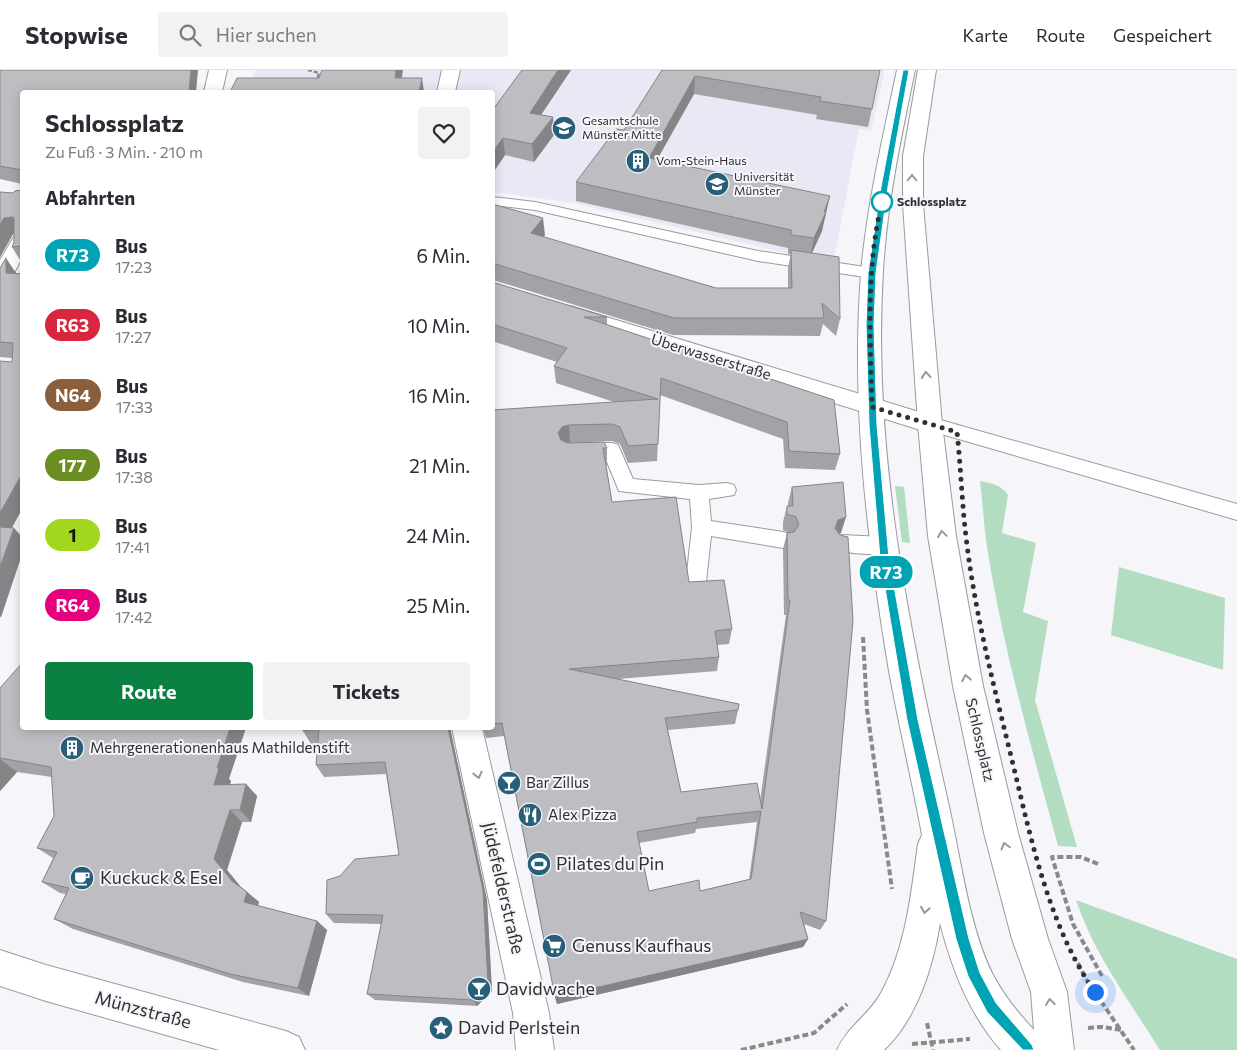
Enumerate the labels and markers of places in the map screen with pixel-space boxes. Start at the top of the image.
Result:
place label: Gesamtschule Münster Mitte [582,113,661,141]
school or university icon: Gesamtschule Münster Mitte [551,115,577,141]
building icon: Vom-Stein-Haus [625,148,651,174]
place label: Vom-Stein-Haus [656,153,747,167]
place label: Universität Münster [734,169,794,197]
school or university icon: Universität Münster [704,171,730,197]
marker: Schlossplatz [871,191,893,213]
place label: Schlossplatz [897,194,966,208]
building icon: Mehrgenerationenhaus Mathildenstift [59,735,85,761]
place label: Mehrgenerationenhaus Mathildenstift [90,738,350,756]
bar icon: Bar Zillus [496,770,522,796]
place label: Bar Zillus [526,773,589,791]
restaurant icon: Alex Pizza [517,802,543,828]
place label: Alex Pizza [548,805,617,823]
sports icon: Pilates du Pin [526,851,552,877]
place label: Pilates du Pin [556,852,664,874]
cafe icon: Kuckuck & Esel [69,865,95,891]
place label: Kuckuck & Esel [100,866,222,888]
supermarket icon: Genuss Kaufhaus [541,933,567,959]
place label: Genuss Kaufhaus [572,934,712,956]
bar icon: Davidwache [466,976,492,1002]
place label: Davidwache [496,977,595,999]
place icon: David Perlstein [428,1015,454,1041]
place label: David Perlstein [458,1016,580,1038]

